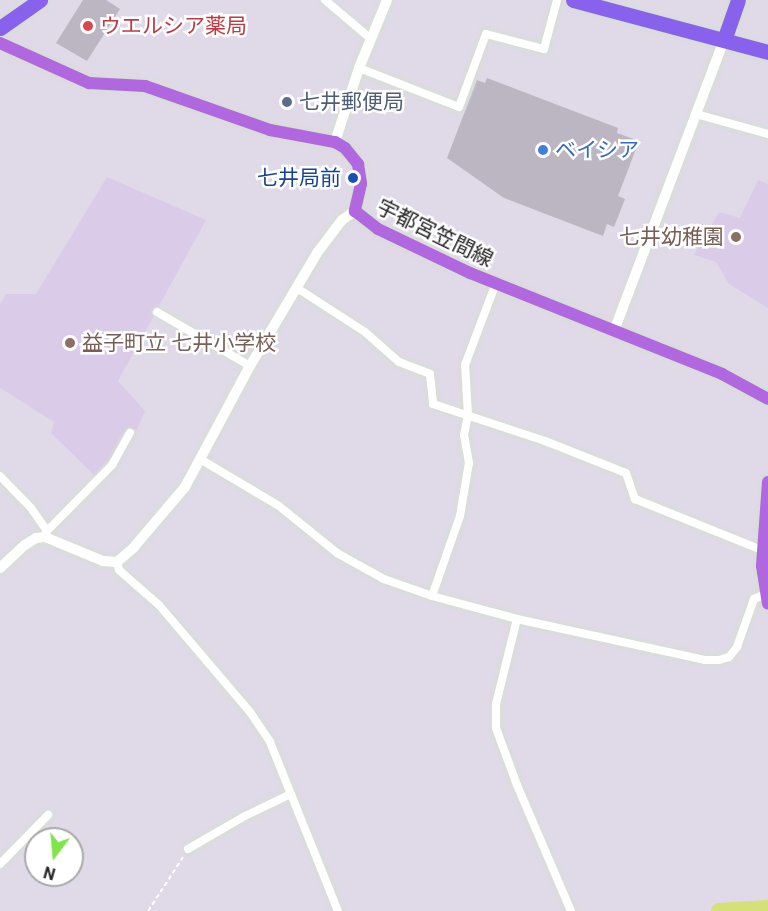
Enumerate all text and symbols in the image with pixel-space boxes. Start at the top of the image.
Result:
place label: ウエルシア薬局 [100,13,247,39]
marker: ウエルシア薬局 [81,19,95,33]
place label: 七井郵便局 [299,89,404,115]
marker: 七井郵便局 [280,95,294,109]
place label: ベイシア [555,137,639,163]
marker: ベイシア [536,143,550,157]
place label: 七井局前 [257,165,341,191]
marker: 七井局前 [346,171,360,185]
street label: 宇都宮笠間線 [373,194,497,272]
place label: 七井幼稚園 [619,224,724,250]
marker: 七井幼稚園 [729,230,743,244]
place label: 益子町立 七井小学校 [82,330,276,356]
marker: 益子町立 七井小学校 [63,336,77,350]
north arrow [24,827,84,887]
text: N [41,862,58,884]

